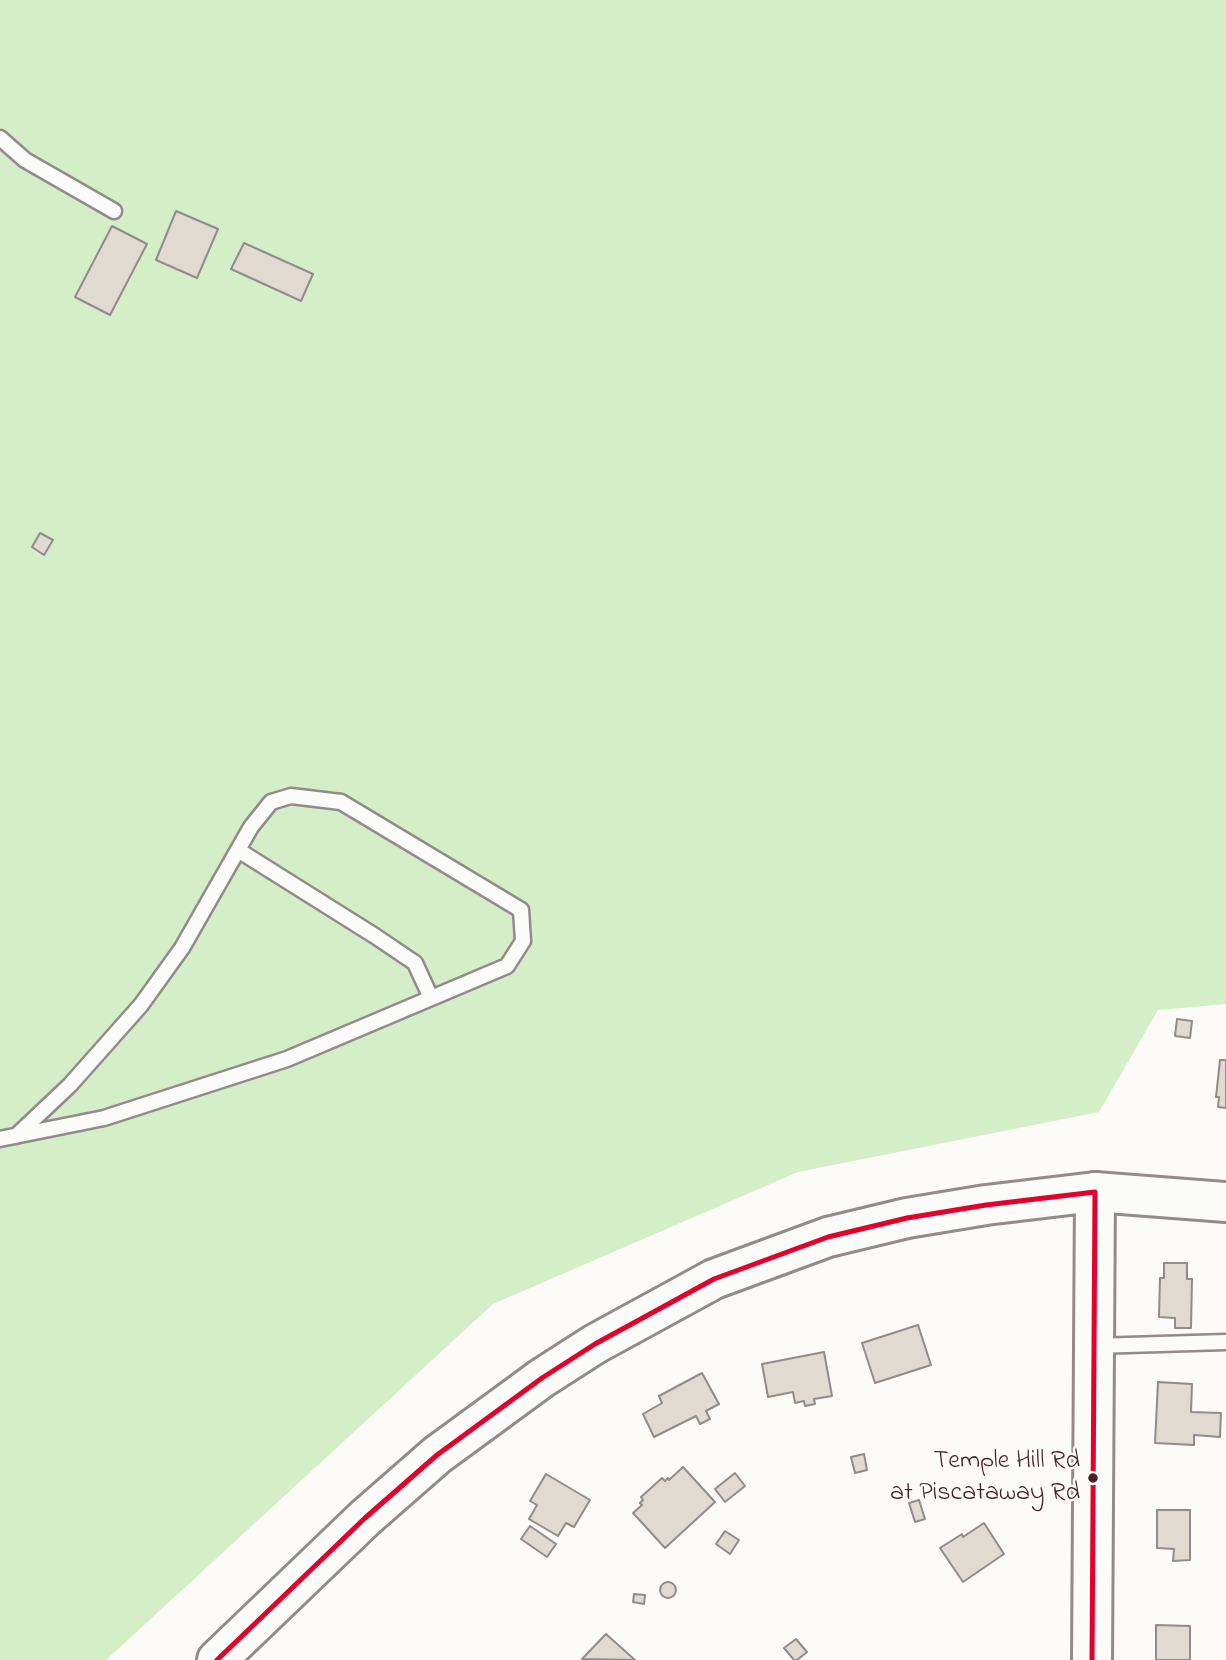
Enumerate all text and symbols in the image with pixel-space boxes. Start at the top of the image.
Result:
place label: Temple Hill Rd at Piscataway Rd [890,1447,1080,1508]
marker: Temple Hill Rd at Piscataway Rd [1086,1471,1100,1485]

